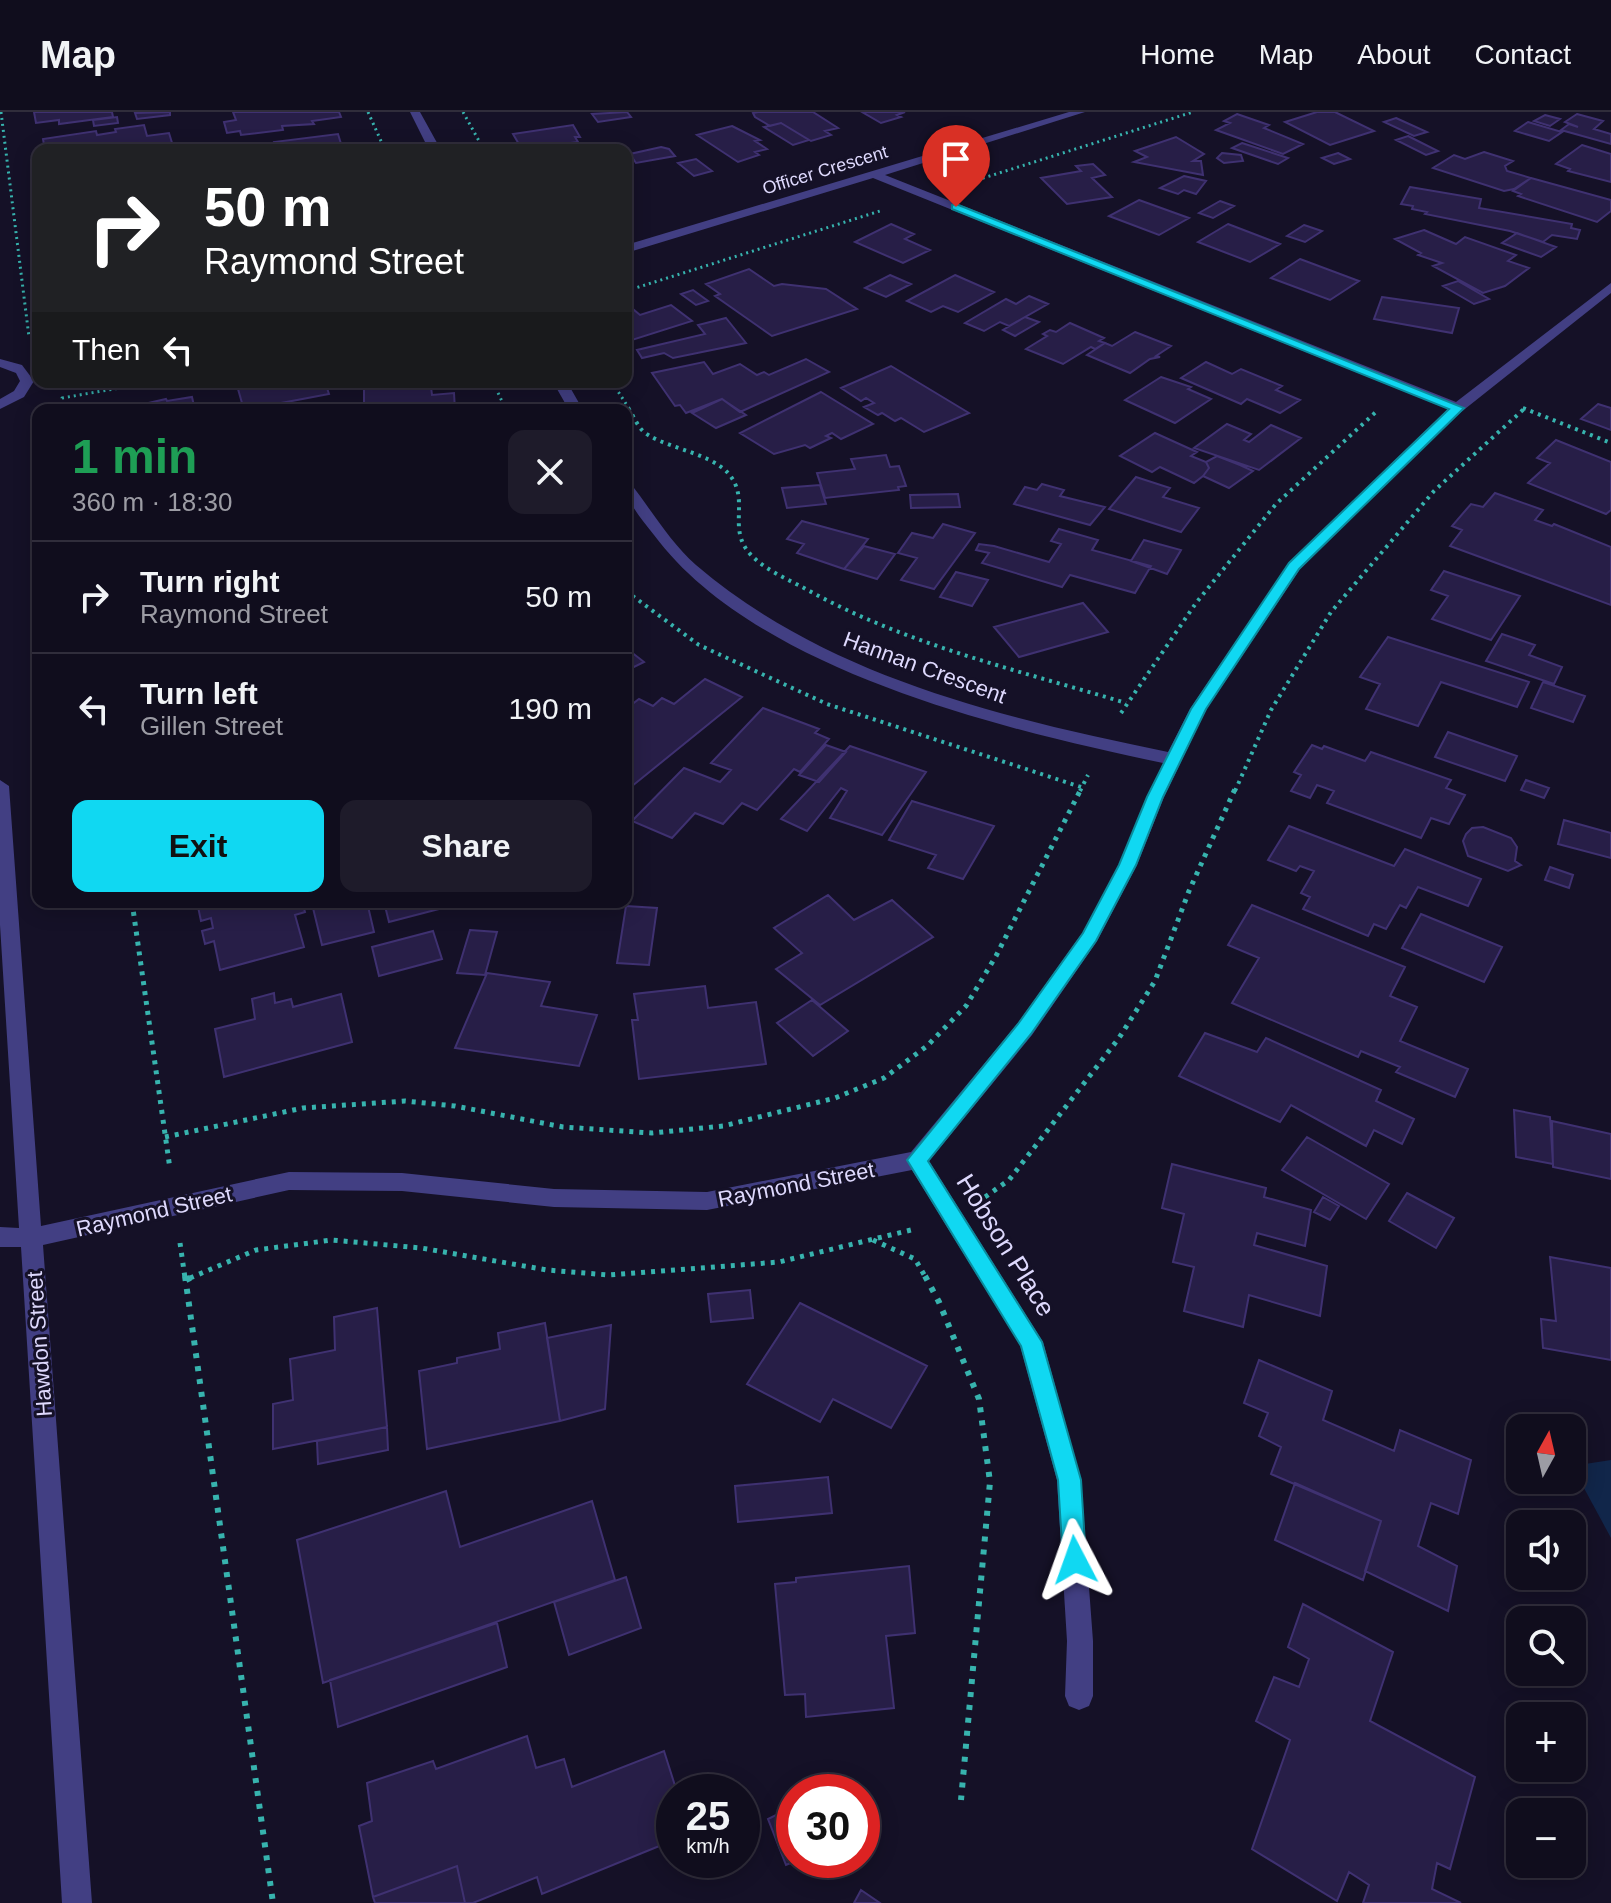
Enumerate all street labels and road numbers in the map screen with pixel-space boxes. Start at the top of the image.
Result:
street label: Officer Crescent [760,141,890,199]
street label: Hannan Crescent [840,626,1010,708]
street label: Raymond Street [716,1157,877,1212]
street label: Hobson Place [950,1168,1062,1322]
street label: Raymond Street [74,1181,234,1242]
street label: Hawdon Street [22,1271,57,1417]

